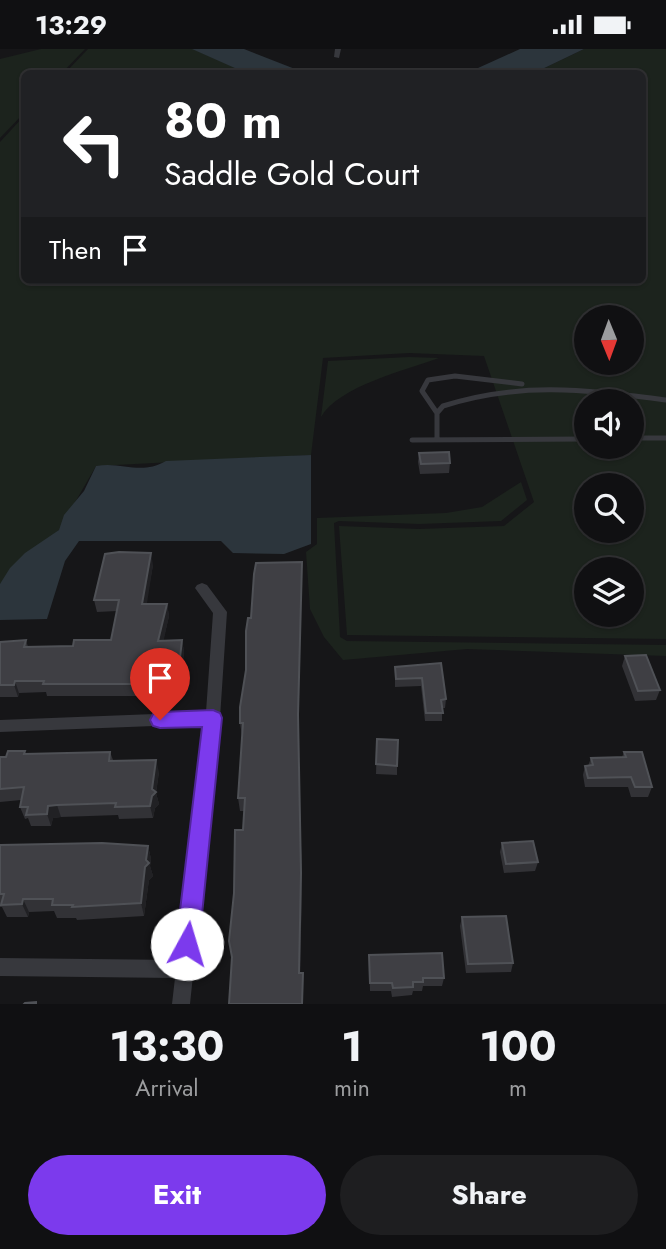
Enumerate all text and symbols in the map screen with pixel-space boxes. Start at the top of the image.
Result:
text: 13:29 [35,6,107,44]
text: 80 m [164,86,282,156]
icon: left [49,98,140,189]
text: Saddle Gold Court [164,151,419,197]
text: Then [49,231,102,269]
icon: arrive [116,231,154,269]
north arrow [574,305,644,375]
map controls [574,305,644,627]
button: sound [574,389,644,459]
button: search [574,473,644,543]
button: layers [574,557,644,627]
pin [130,648,190,720]
icon: arrive [141,659,179,697]
position arrow [150,907,224,981]
text: 13:30 [110,1016,224,1077]
text: 1 [341,1016,363,1077]
text: 100 [479,1016,556,1077]
text: Arrival [135,1071,199,1105]
text: min [334,1071,370,1105]
text: m [509,1071,527,1105]
button: Exit [28,1155,326,1235]
button: Share [340,1155,638,1235]

